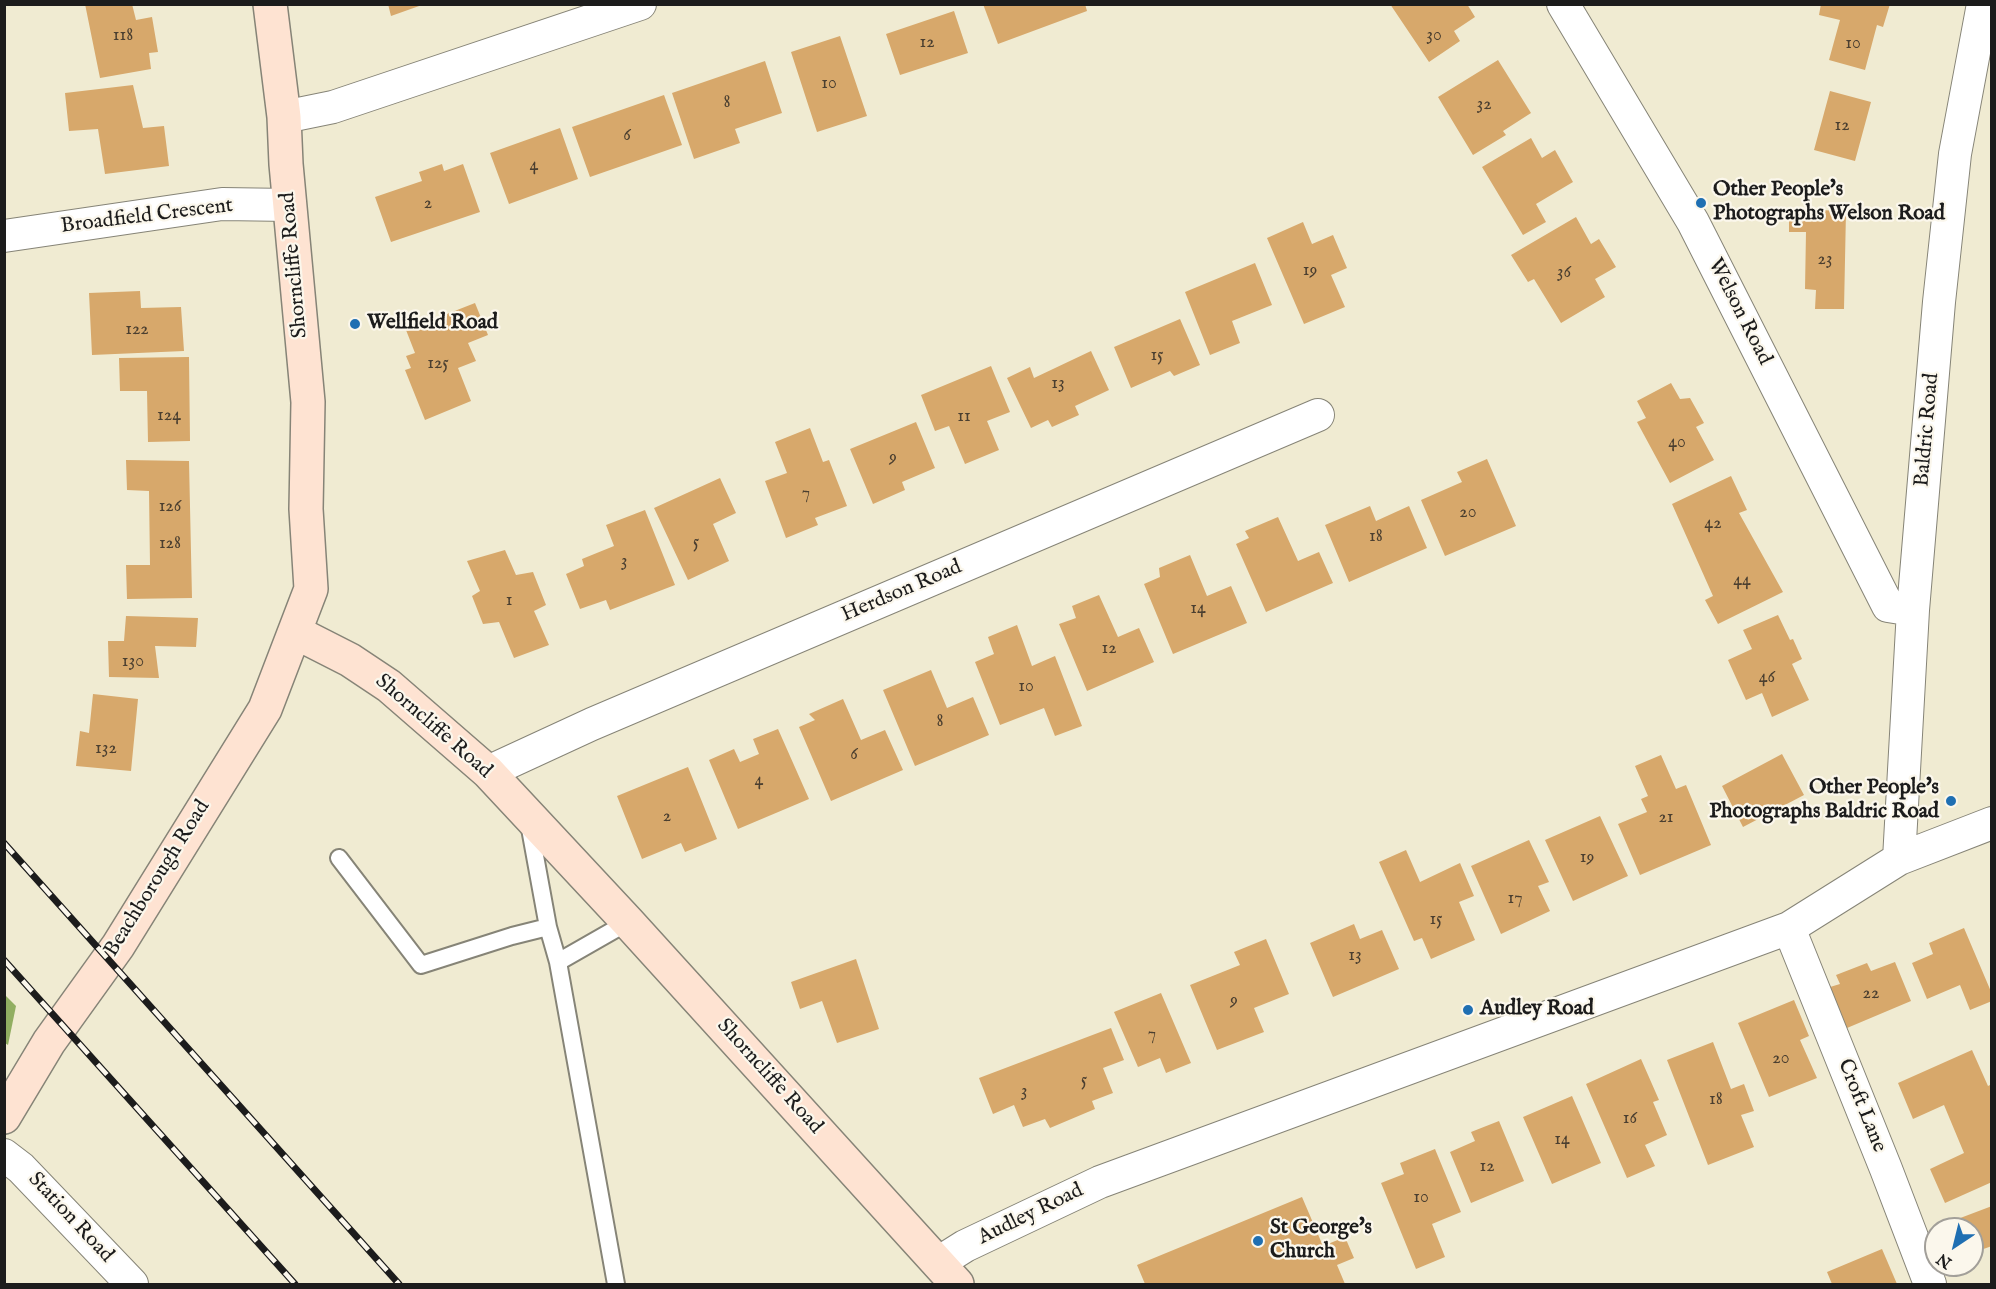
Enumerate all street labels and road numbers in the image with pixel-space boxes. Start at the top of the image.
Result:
street label: Shorncliffe Road [276,191,314,339]
street label: Broadfield Crescent [60,194,234,240]
street label: Welson Road [1701,254,1777,370]
street label: Baldric Road [1910,372,1946,488]
street label: Herdson Road [838,555,966,629]
street label: Shorncliffe Road [369,669,497,785]
street label: Beachborough Road [100,796,216,962]
street label: Shorncliffe Road [711,1014,827,1140]
street label: Croft Lane [1831,1056,1891,1156]
street label: Station Road [22,1168,118,1268]
street label: Audley Road [974,1179,1088,1251]

